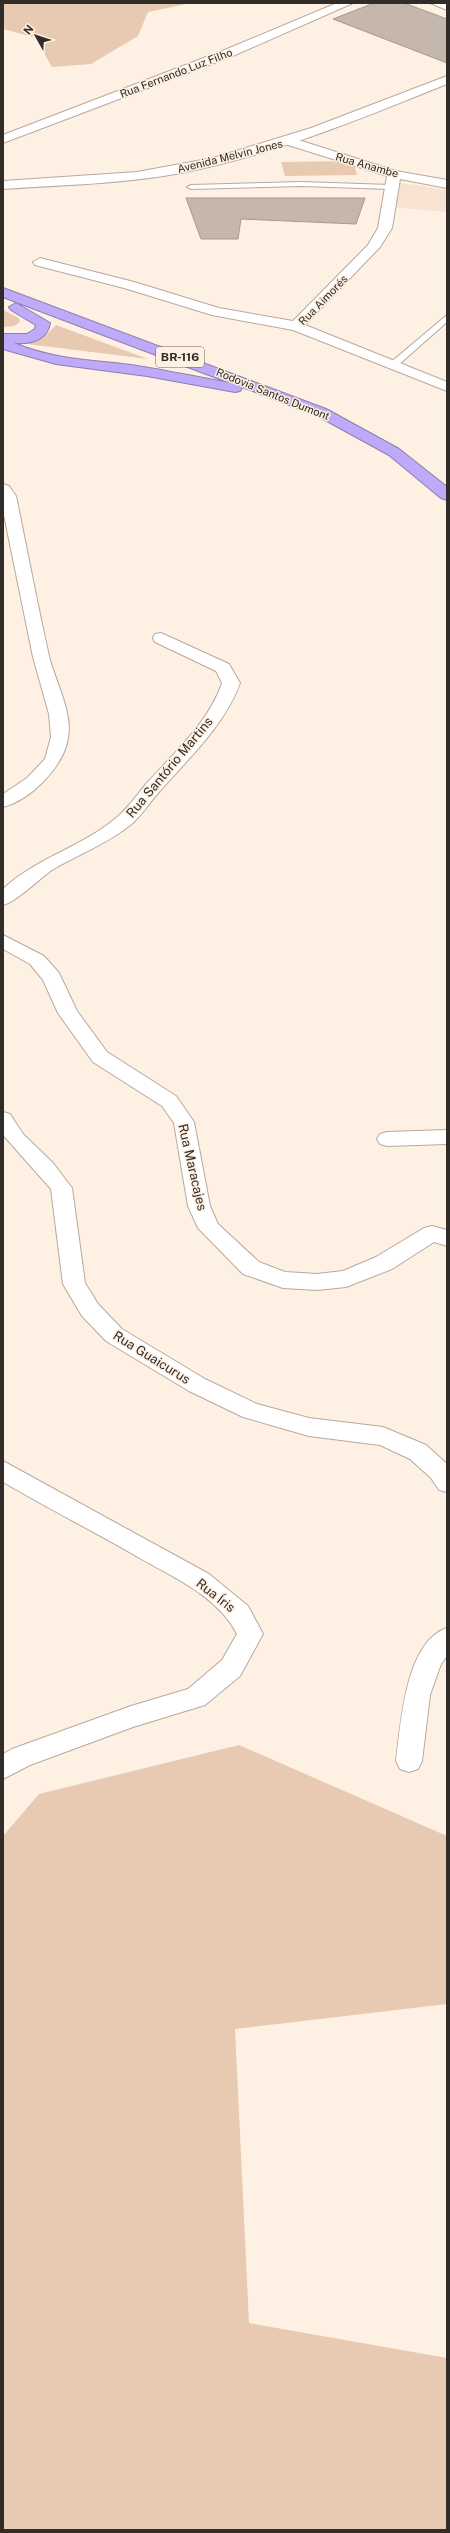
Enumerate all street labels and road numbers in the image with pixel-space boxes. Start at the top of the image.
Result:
street label: Rua Fernando Luz Filho [118,46,234,100]
street label: Avenida Melvin Jones [176,137,284,175]
street label: Rua Anambe [334,150,400,180]
street label: Rua Aimorés [296,272,350,327]
road number: BR-116 [156,347,204,367]
street label: Rodovia Santos Dumont [214,366,332,422]
street label: Rua Santório Martins [123,714,216,821]
street label: Rua Maracajes [175,1122,210,1212]
street label: Rua Guaicurus [110,1328,193,1387]
street label: Rua Íris [193,1575,239,1615]

